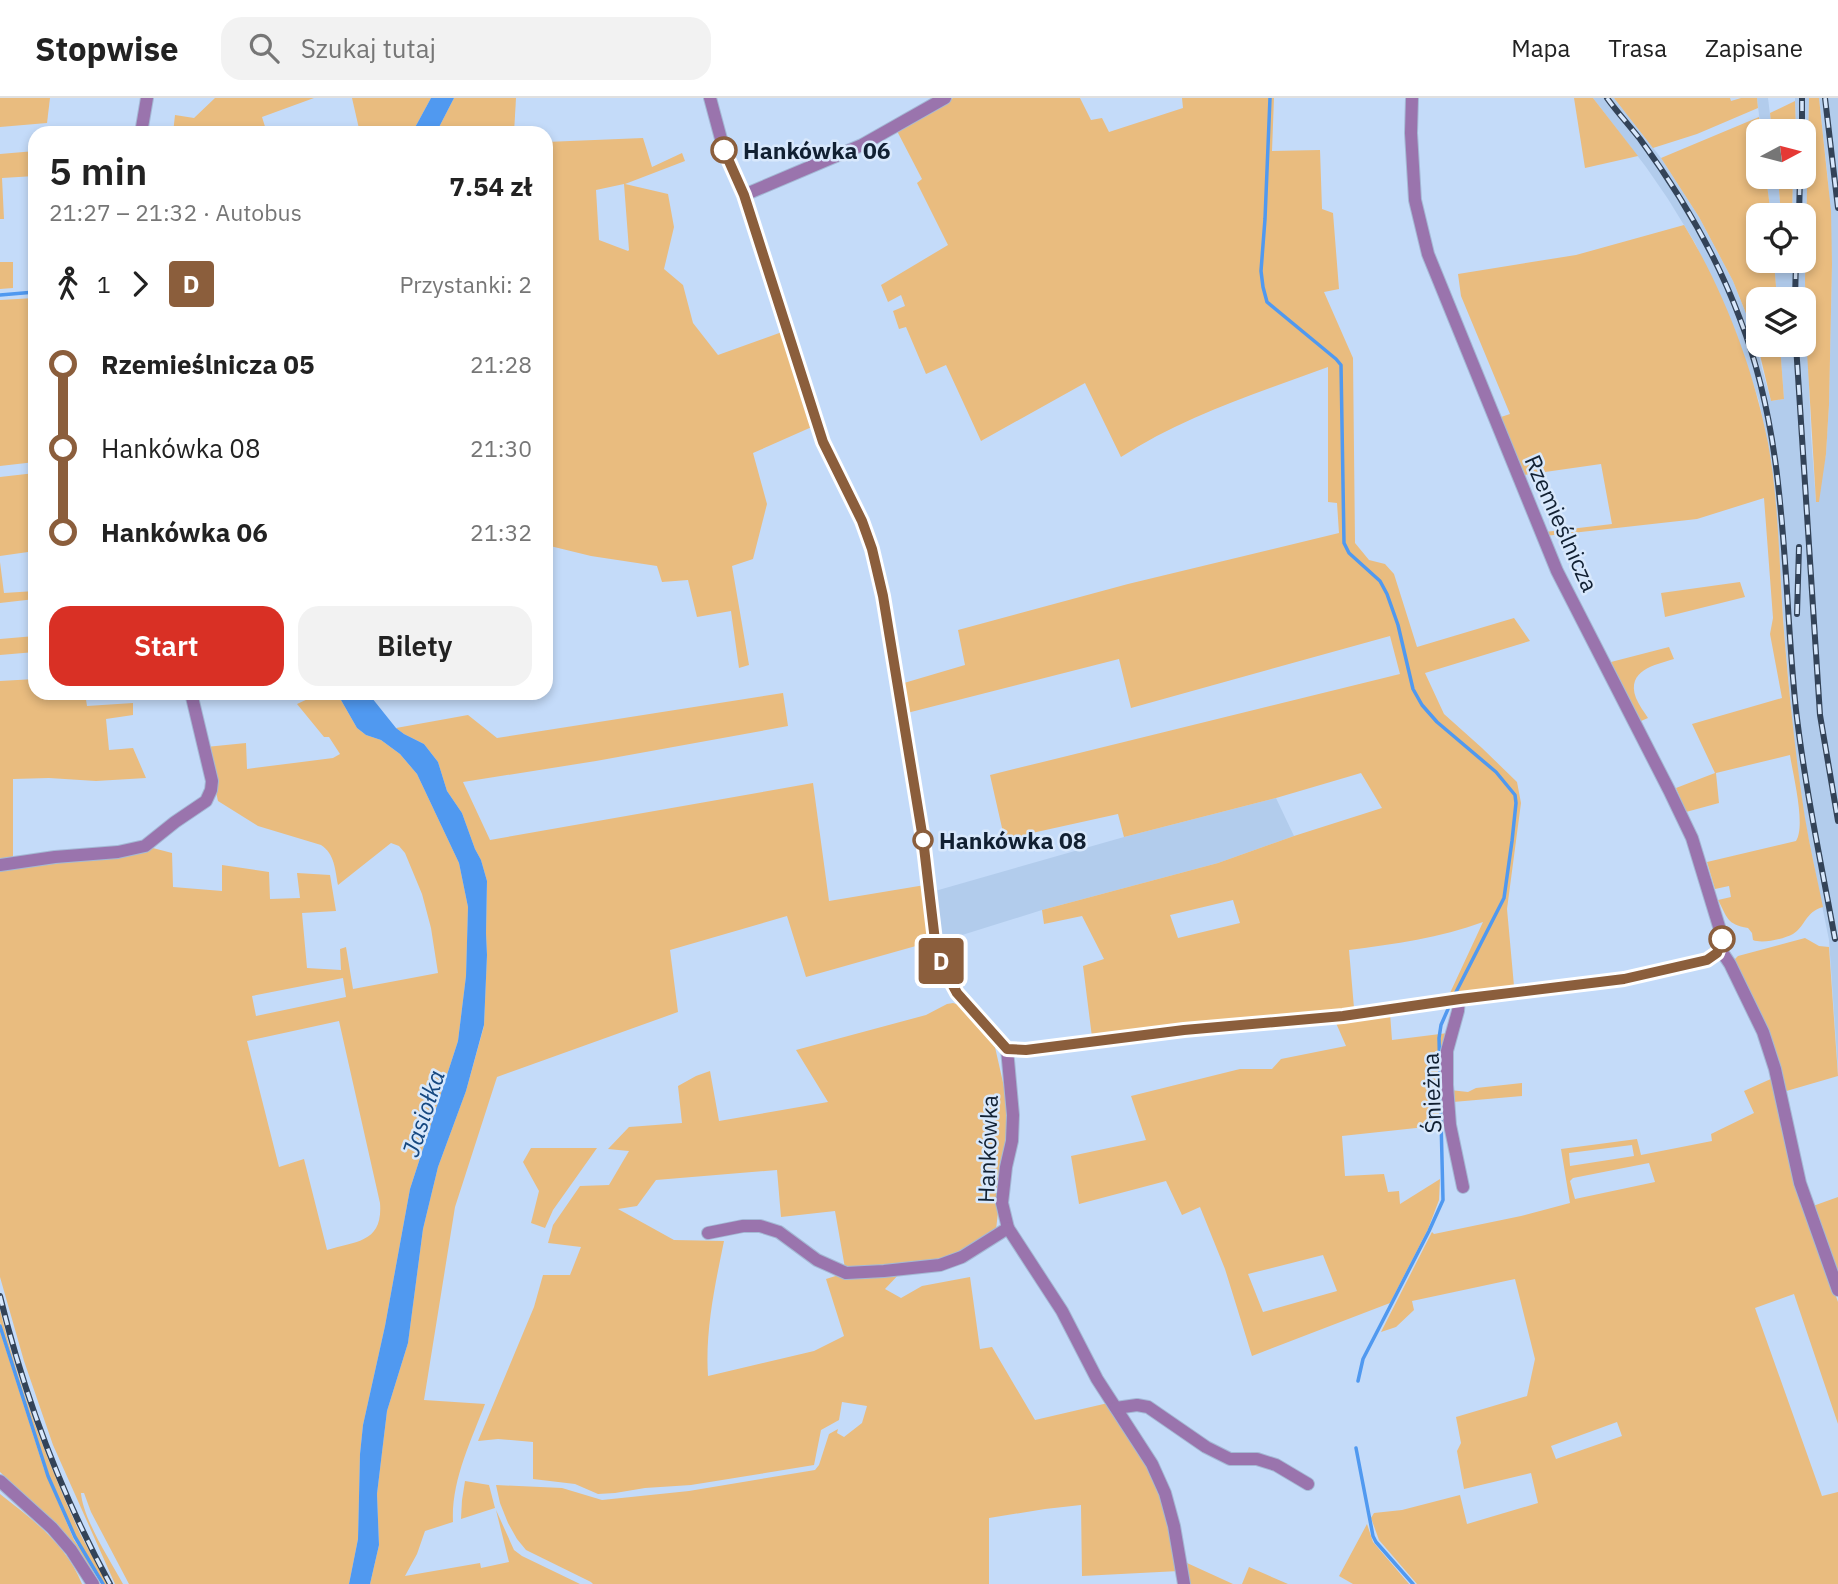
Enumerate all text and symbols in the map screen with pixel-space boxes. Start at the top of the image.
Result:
search box [221,17,711,80]
text: Stopwise [35,27,179,70]
icon: search [245,29,283,67]
text: Szukaj tutaj [301,31,436,65]
text: Mapa [1511,32,1570,64]
text: Trasa [1608,32,1667,64]
text: Zapisane [1705,32,1803,64]
north arrow [1746,119,1816,189]
map controls [1746,119,1816,357]
place label: Hankówka 06 [743,135,891,165]
marker: Hankówka 06 [711,137,737,163]
text: 5 min [49,146,147,195]
text: 7.54 zł [449,169,532,203]
text: 21:27 – 21:32 · Autobus [49,197,302,227]
button: locate [1746,203,1816,273]
icon: walk [49,265,87,303]
icon: forward [121,265,159,303]
text: D [183,268,200,300]
text: 1 [97,269,111,299]
text: Przystanki: 2 [400,269,532,299]
button: layers [1746,287,1816,357]
text: Rzemieślnicza 05 [101,347,315,381]
text: 21:28 [470,349,532,379]
text: Hankówka 08 [101,431,260,465]
text: 21:30 [470,433,532,463]
street label: Rzemieślnicza [1518,450,1606,596]
text: Hankówka 06 [101,515,268,549]
text: 21:32 [470,517,532,547]
button: Start [49,606,284,686]
button: Bilety [298,606,532,686]
place label: Hankówka 08 [939,825,1087,855]
marker: Hankówka 08 [913,830,933,850]
unlabelled marker [1709,926,1735,952]
line badge: D [918,938,964,984]
text: D [933,945,949,977]
street label: Śnieżna [1415,1052,1447,1134]
water label: Jasiołka [394,1066,452,1160]
street label: Hankówka [970,1094,1004,1204]

